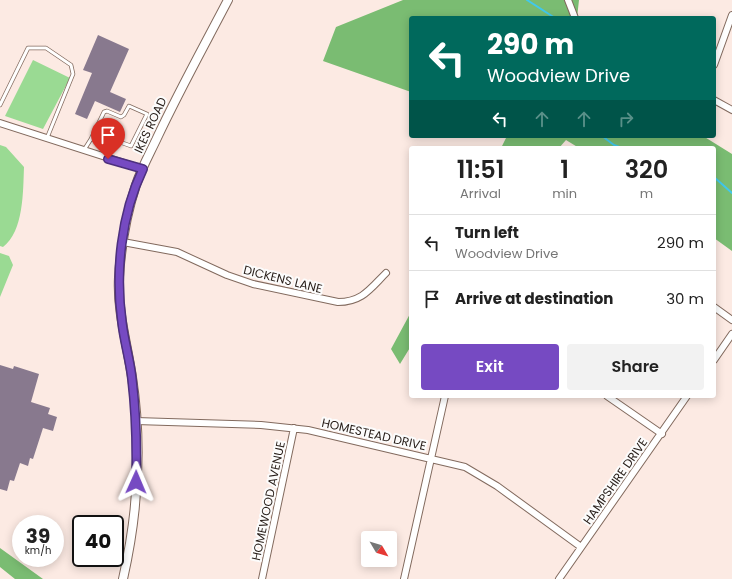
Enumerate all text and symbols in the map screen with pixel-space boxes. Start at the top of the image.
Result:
text: 290 m [487,25,574,64]
icon: left [421,32,473,84]
text: Woodview Drive [487,63,630,88]
street label: IKES ROAD [130,94,170,156]
icon: left [489,108,511,130]
icon: ahead [531,108,553,130]
icon: ahead [573,108,595,130]
icon: right [615,108,637,130]
pin [91,118,125,159]
icon: arrive [97,124,119,146]
text: 11:51 [457,153,504,186]
text: 1 [560,153,569,186]
text: 320 [625,153,668,186]
text: Arrival [460,184,501,203]
text: min [552,184,577,203]
text: m [640,184,653,203]
text: Turn left [455,222,519,243]
icon: left [421,232,443,254]
text: 290 m [657,232,704,253]
text: Woodview Drive [455,244,558,263]
street label: DICKENS LANE [242,261,324,297]
icon: arrive [421,288,443,310]
text: Arrive at destination [455,288,613,309]
text: 30 m [666,288,704,309]
button: Exit [421,344,559,390]
button: Share [567,344,704,390]
street label: HOMESTEAD DRIVE [320,414,428,454]
street label: HAMPSHIRE DRIVE [579,434,651,528]
street label: HOMEWOOD AVENUE [247,440,289,562]
position arrow [115,461,157,503]
speed limit sign: 40 [72,515,124,567]
text: 39 [26,522,50,550]
north arrow [361,531,397,567]
map controls [361,531,397,567]
text: km/h [25,543,51,558]

